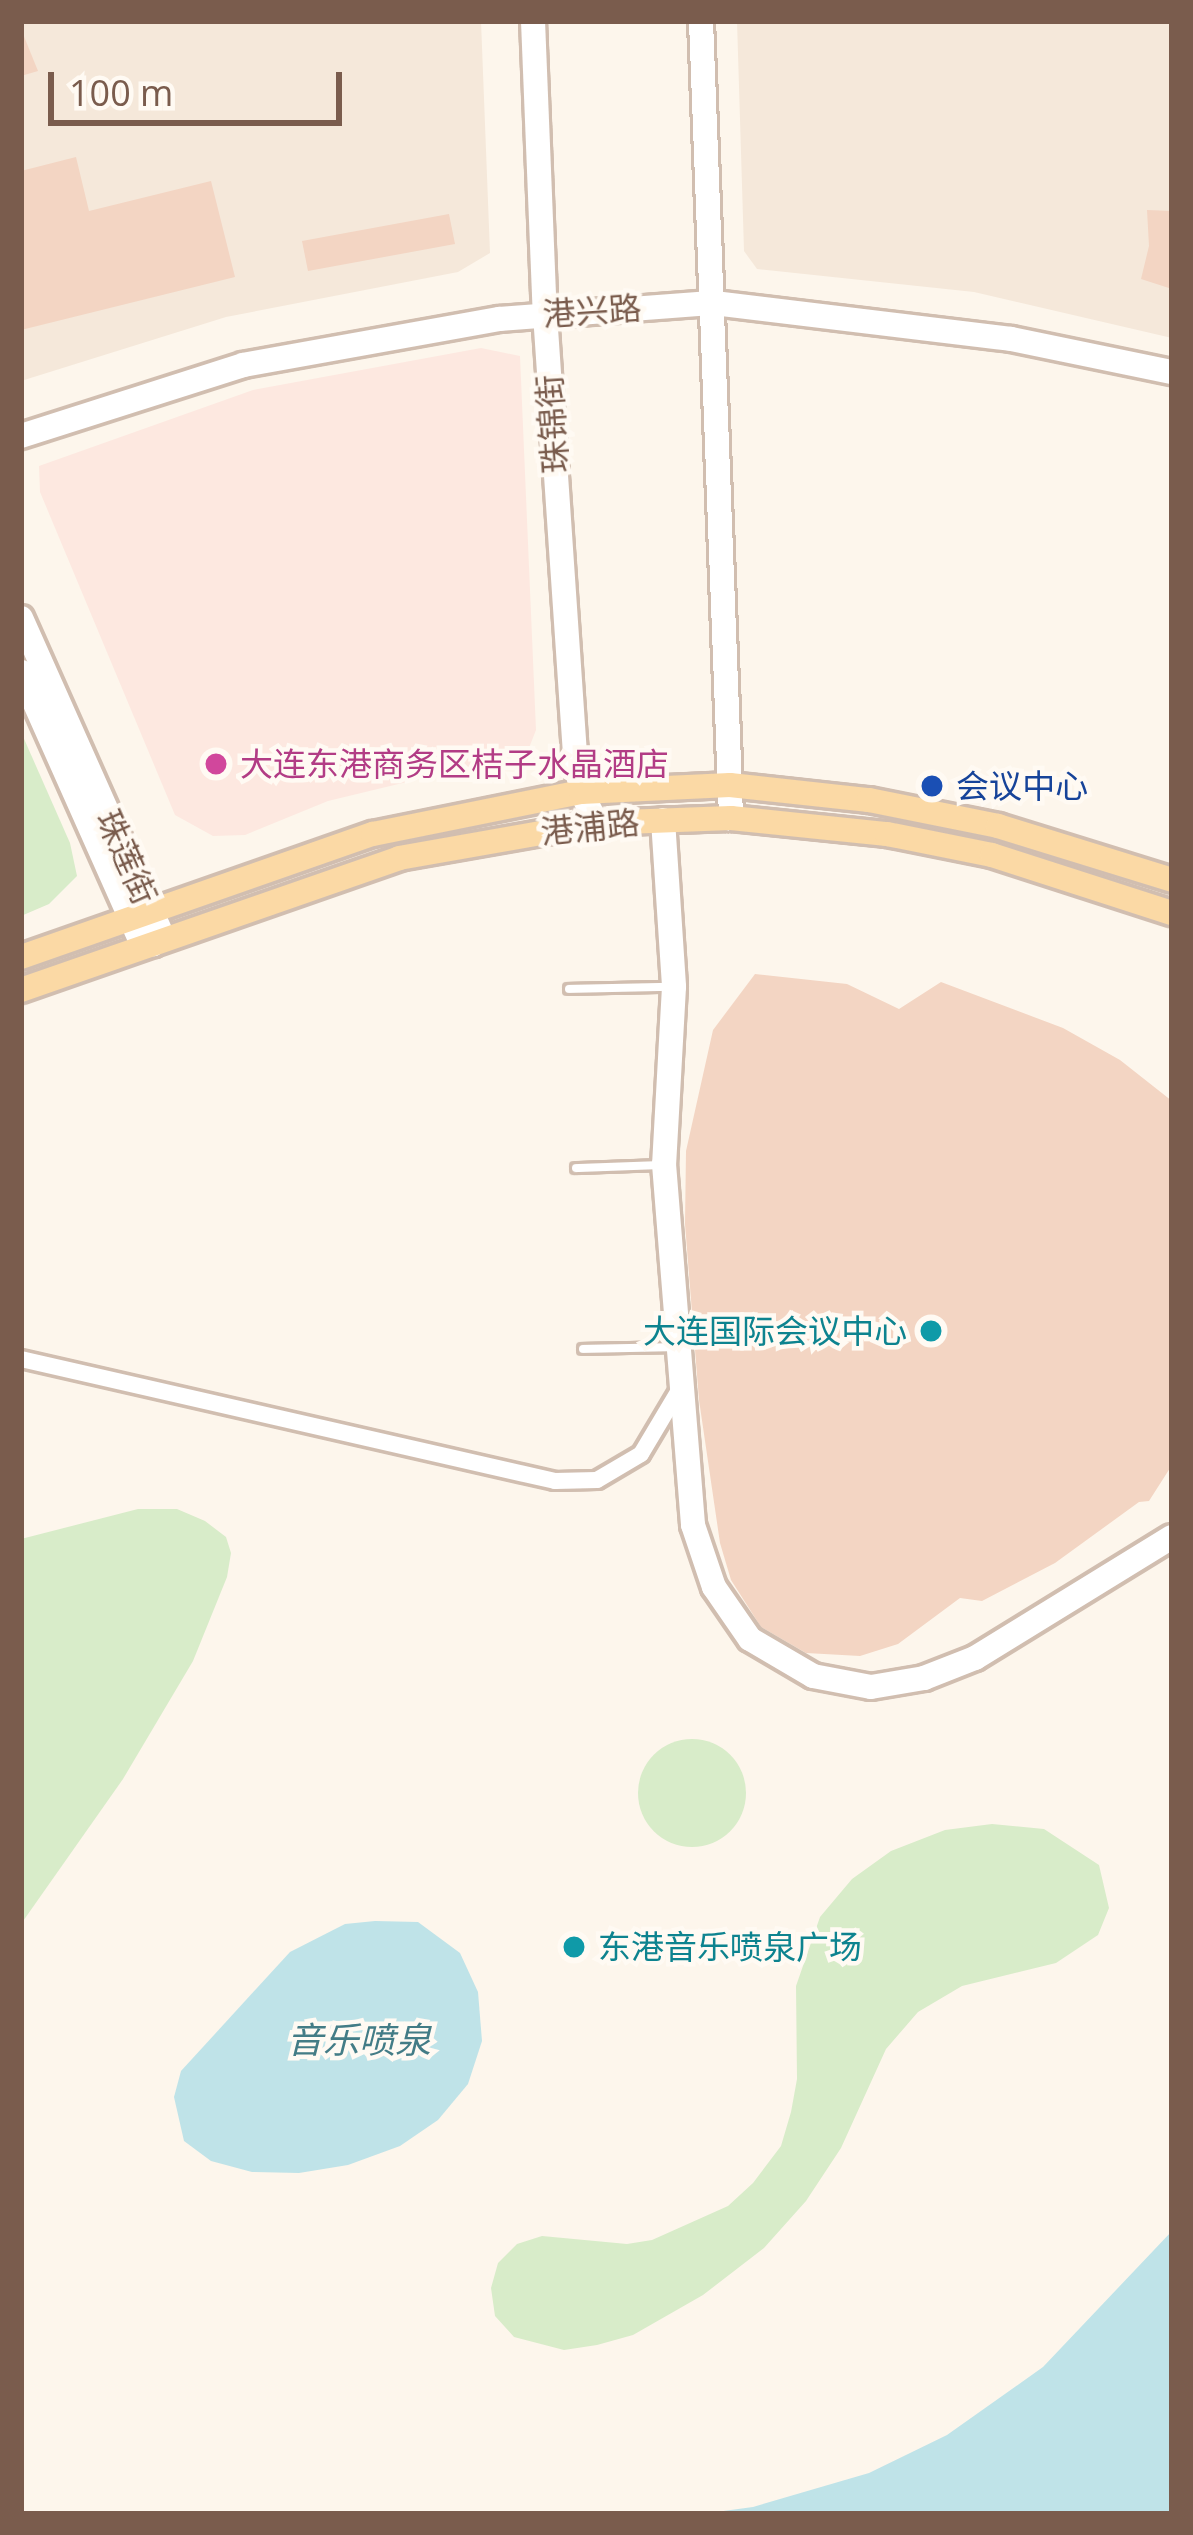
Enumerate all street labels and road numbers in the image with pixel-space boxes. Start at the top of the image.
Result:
street label: 港兴路 [541,288,643,334]
street label: 珠锦街 [529,373,575,475]
street label: 港浦路 [539,802,641,852]
street label: 珠莲街 [89,804,165,910]

